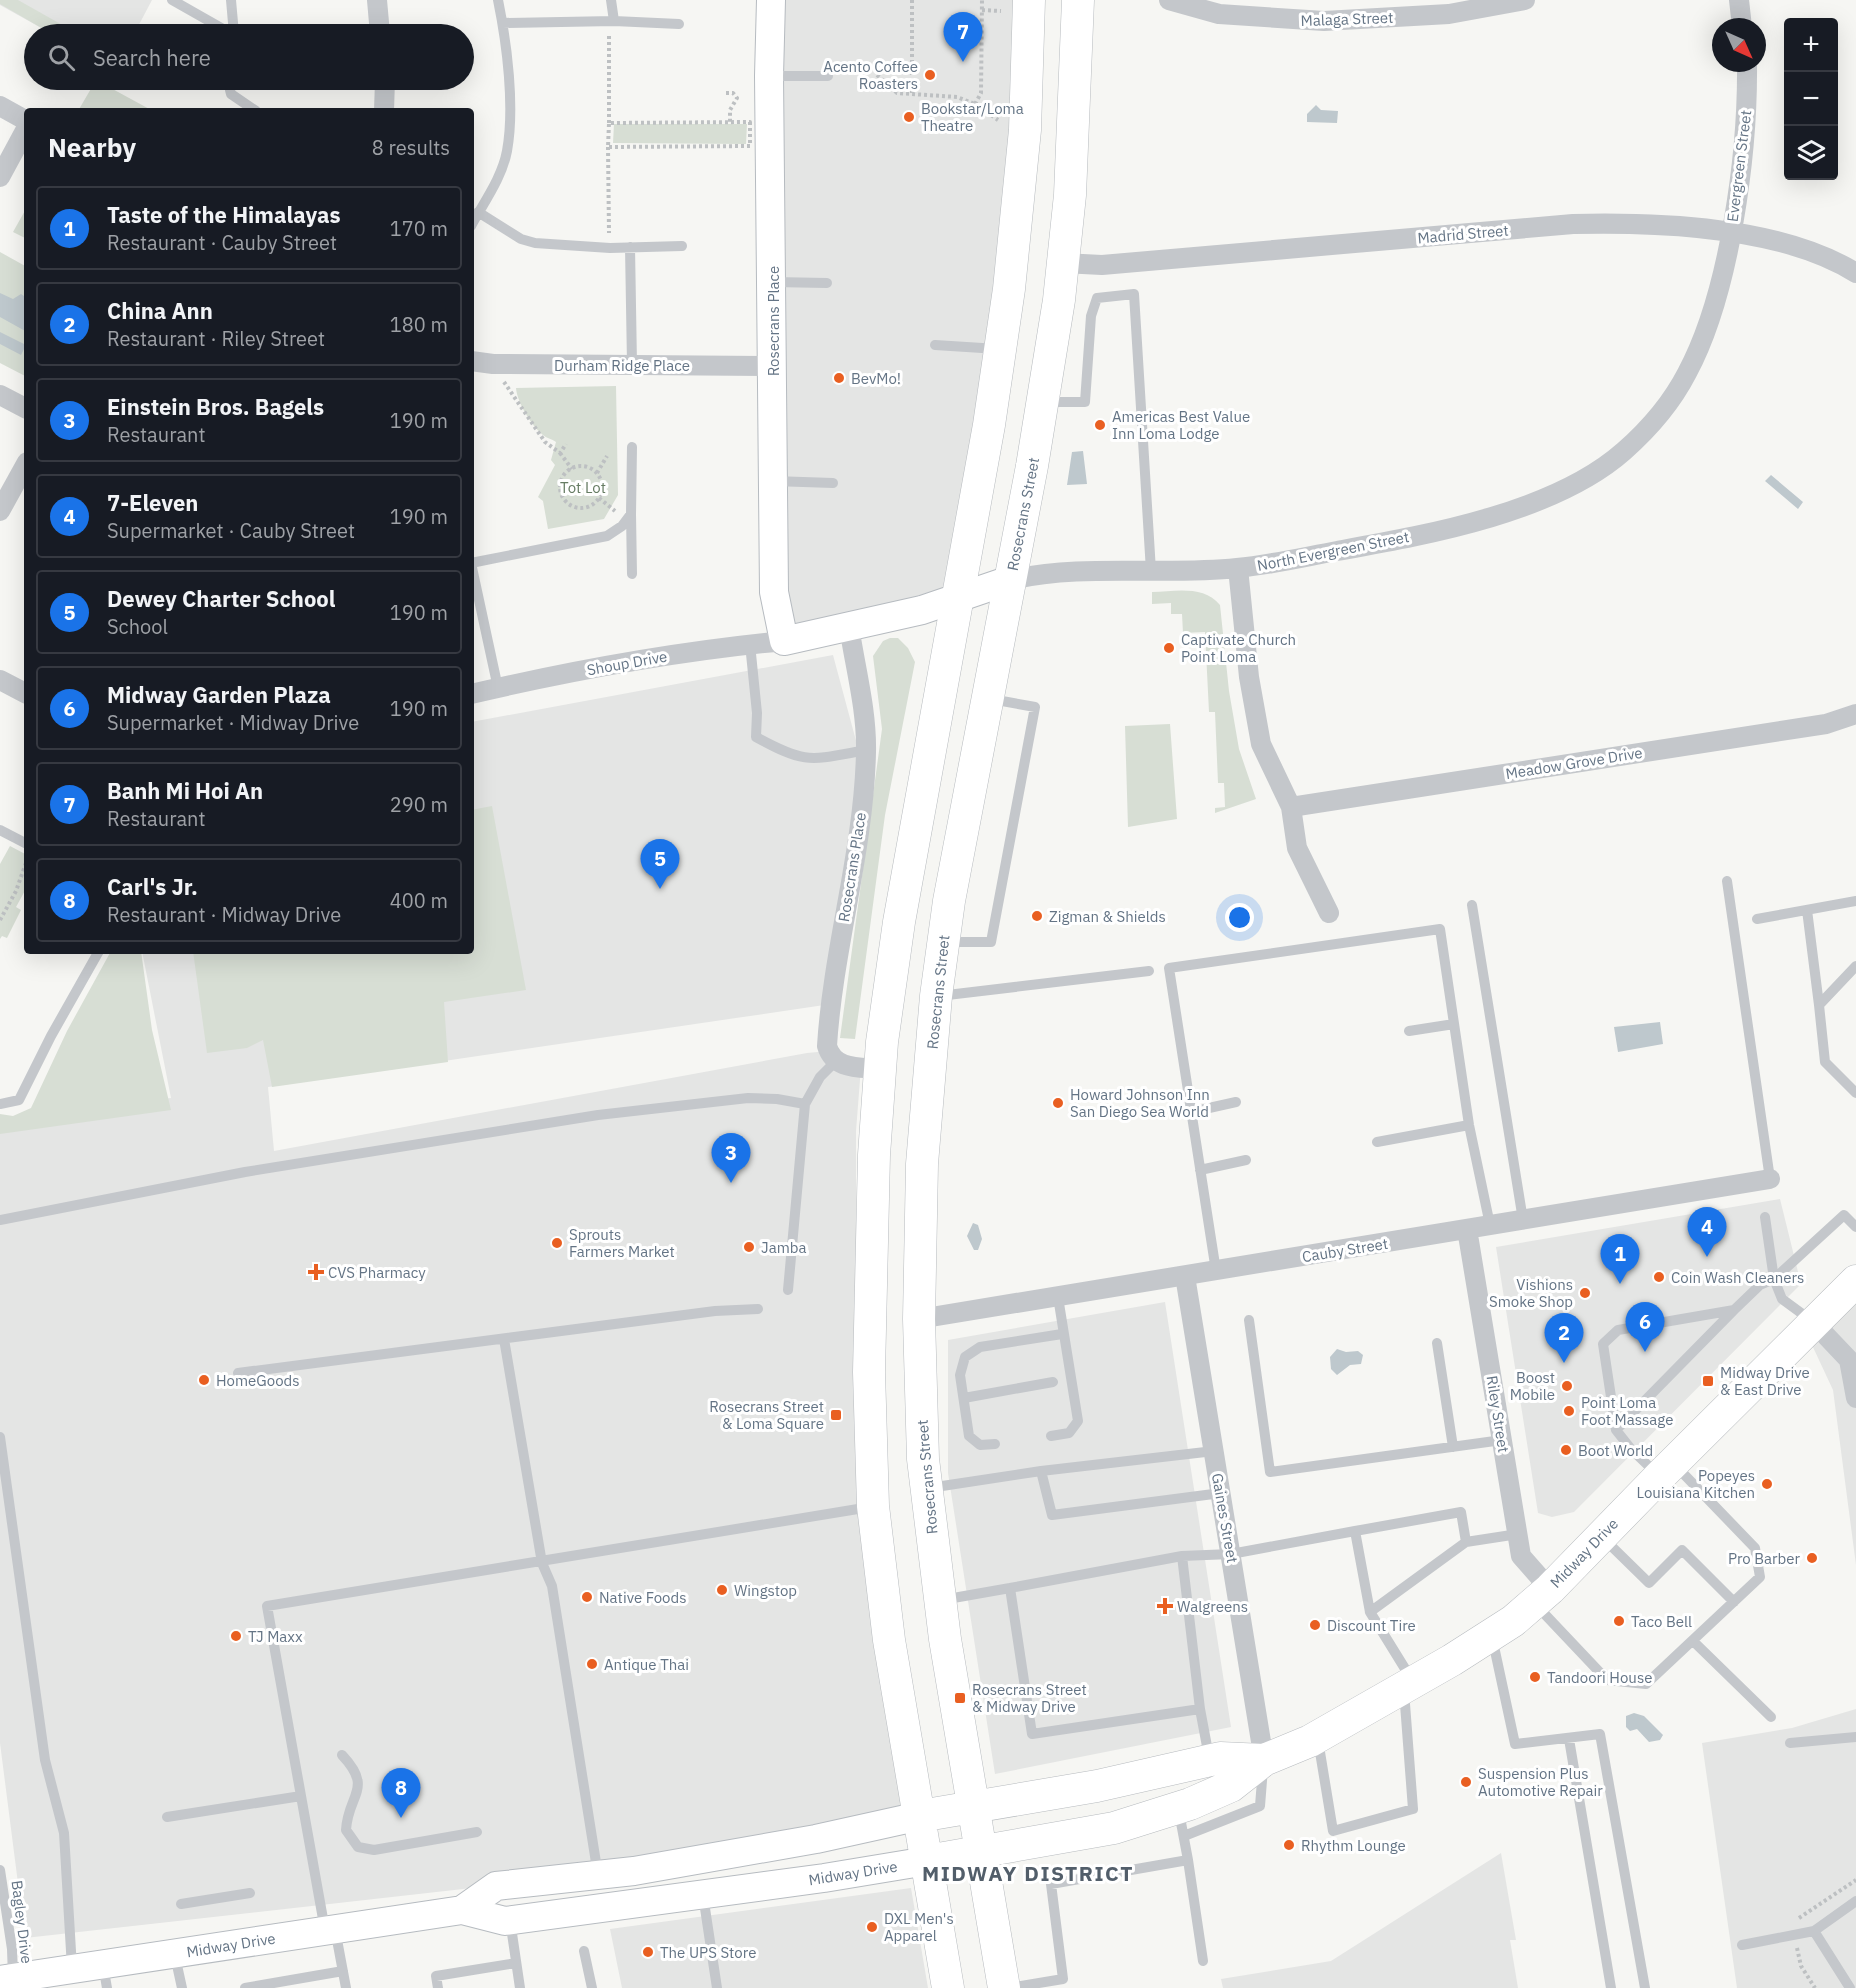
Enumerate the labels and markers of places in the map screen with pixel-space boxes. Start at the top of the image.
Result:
pin: 7 [944,13,982,62]
place label: Acento Coffee Roasters [823,57,918,93]
marker: Acento Coffee Roasters [923,68,937,82]
place label: Bookstar/Loma Theatre [921,99,1024,135]
marker: Bookstar/Loma Theatre [902,110,916,124]
place label: BevMo! [851,369,901,388]
marker: BevMo! [832,371,846,385]
place label: Americas Best Value Inn Loma Lodge [1112,407,1250,443]
marker: Americas Best Value Inn Loma Lodge [1093,418,1107,432]
place label: Captivate Church Point Loma [1181,630,1296,666]
marker: Captivate Church Point Loma [1162,641,1176,655]
pin: 5 [640,840,680,889]
place label: Zigman & Shields [1049,907,1166,926]
marker: Zigman & Shields [1030,909,1044,923]
place label: Howard Johnson Inn San Diego Sea World [1070,1085,1210,1121]
marker: Howard Johnson Inn San Diego Sea World [1051,1096,1065,1110]
pin: 3 [712,1134,750,1183]
pin: 4 [1688,1208,1726,1257]
place label: Sprouts Farmers Market [569,1225,675,1261]
pin: 1 [1600,1234,1640,1284]
marker: Sprouts Farmers Market [550,1236,564,1250]
place label: Jamba [761,1238,806,1257]
marker: Jamba [742,1240,756,1254]
place label: CVS Pharmacy [328,1263,426,1282]
marker: CVS Pharmacy [309,1265,323,1279]
place label: Coin Wash Cleaners [1671,1268,1804,1287]
marker: Coin Wash Cleaners [1652,1270,1666,1284]
place label: Vishions Smoke Shop [1489,1275,1573,1311]
marker: Vishions Smoke Shop [1578,1286,1592,1300]
pin: 6 [1626,1302,1664,1352]
pin: 2 [1544,1314,1584,1363]
place label: Midway Drive & East Drive [1720,1363,1810,1399]
place label: Boost Mobile [1510,1368,1555,1404]
place label: HomeGoods [216,1371,300,1390]
marker: HomeGoods [197,1373,211,1387]
marker: Midway Drive & East Drive [1701,1374,1715,1388]
marker: Boost Mobile [1560,1379,1574,1393]
place label: Point Loma Foot Massage [1581,1393,1673,1429]
place label: Rosecrans Street & Loma Square [709,1397,824,1433]
marker: Point Loma Foot Massage [1562,1404,1576,1418]
marker: Rosecrans Street & Loma Square [829,1408,843,1422]
place label: Boot World [1578,1441,1653,1460]
marker: Boot World [1559,1443,1573,1457]
place label: Popeyes Louisiana Kitchen [1637,1466,1755,1502]
marker: Popeyes Louisiana Kitchen [1760,1477,1774,1491]
place label: Pro Barber [1728,1549,1800,1568]
marker: Pro Barber [1805,1551,1819,1565]
place label: Wingstop [734,1581,797,1600]
marker: Wingstop [715,1583,729,1597]
place label: Native Foods [599,1588,686,1607]
marker: Native Foods [580,1590,594,1604]
place label: Walgreens [1177,1597,1248,1616]
marker: Walgreens [1158,1599,1172,1613]
place label: Taco Bell [1631,1612,1692,1631]
marker: Taco Bell [1612,1614,1626,1628]
place label: Discount Tire [1327,1616,1416,1635]
marker: Discount Tire [1308,1618,1322,1632]
place label: TJ Maxx [248,1627,303,1646]
marker: TJ Maxx [229,1629,243,1643]
place label: Antique Thai [604,1655,689,1674]
marker: Antique Thai [585,1657,599,1671]
place label: Tandoori House [1547,1668,1652,1687]
marker: Tandoori House [1528,1670,1542,1684]
place label: Rosecrans Street & Midway Drive [972,1680,1087,1716]
marker: Rosecrans Street & Midway Drive [953,1691,967,1705]
place label: Suspension Plus Automotive Repair [1478,1764,1603,1800]
pin: 8 [382,1768,420,1818]
marker: Suspension Plus Automotive Repair [1459,1775,1473,1789]
place label: Rhythm Lounge [1301,1836,1406,1855]
marker: Rhythm Lounge [1282,1838,1296,1852]
place label: DXL Men's Apparel [884,1909,954,1945]
marker: DXL Men's Apparel [865,1920,879,1934]
place label: The UPS Store [660,1943,756,1962]
marker: The UPS Store [641,1945,655,1959]

